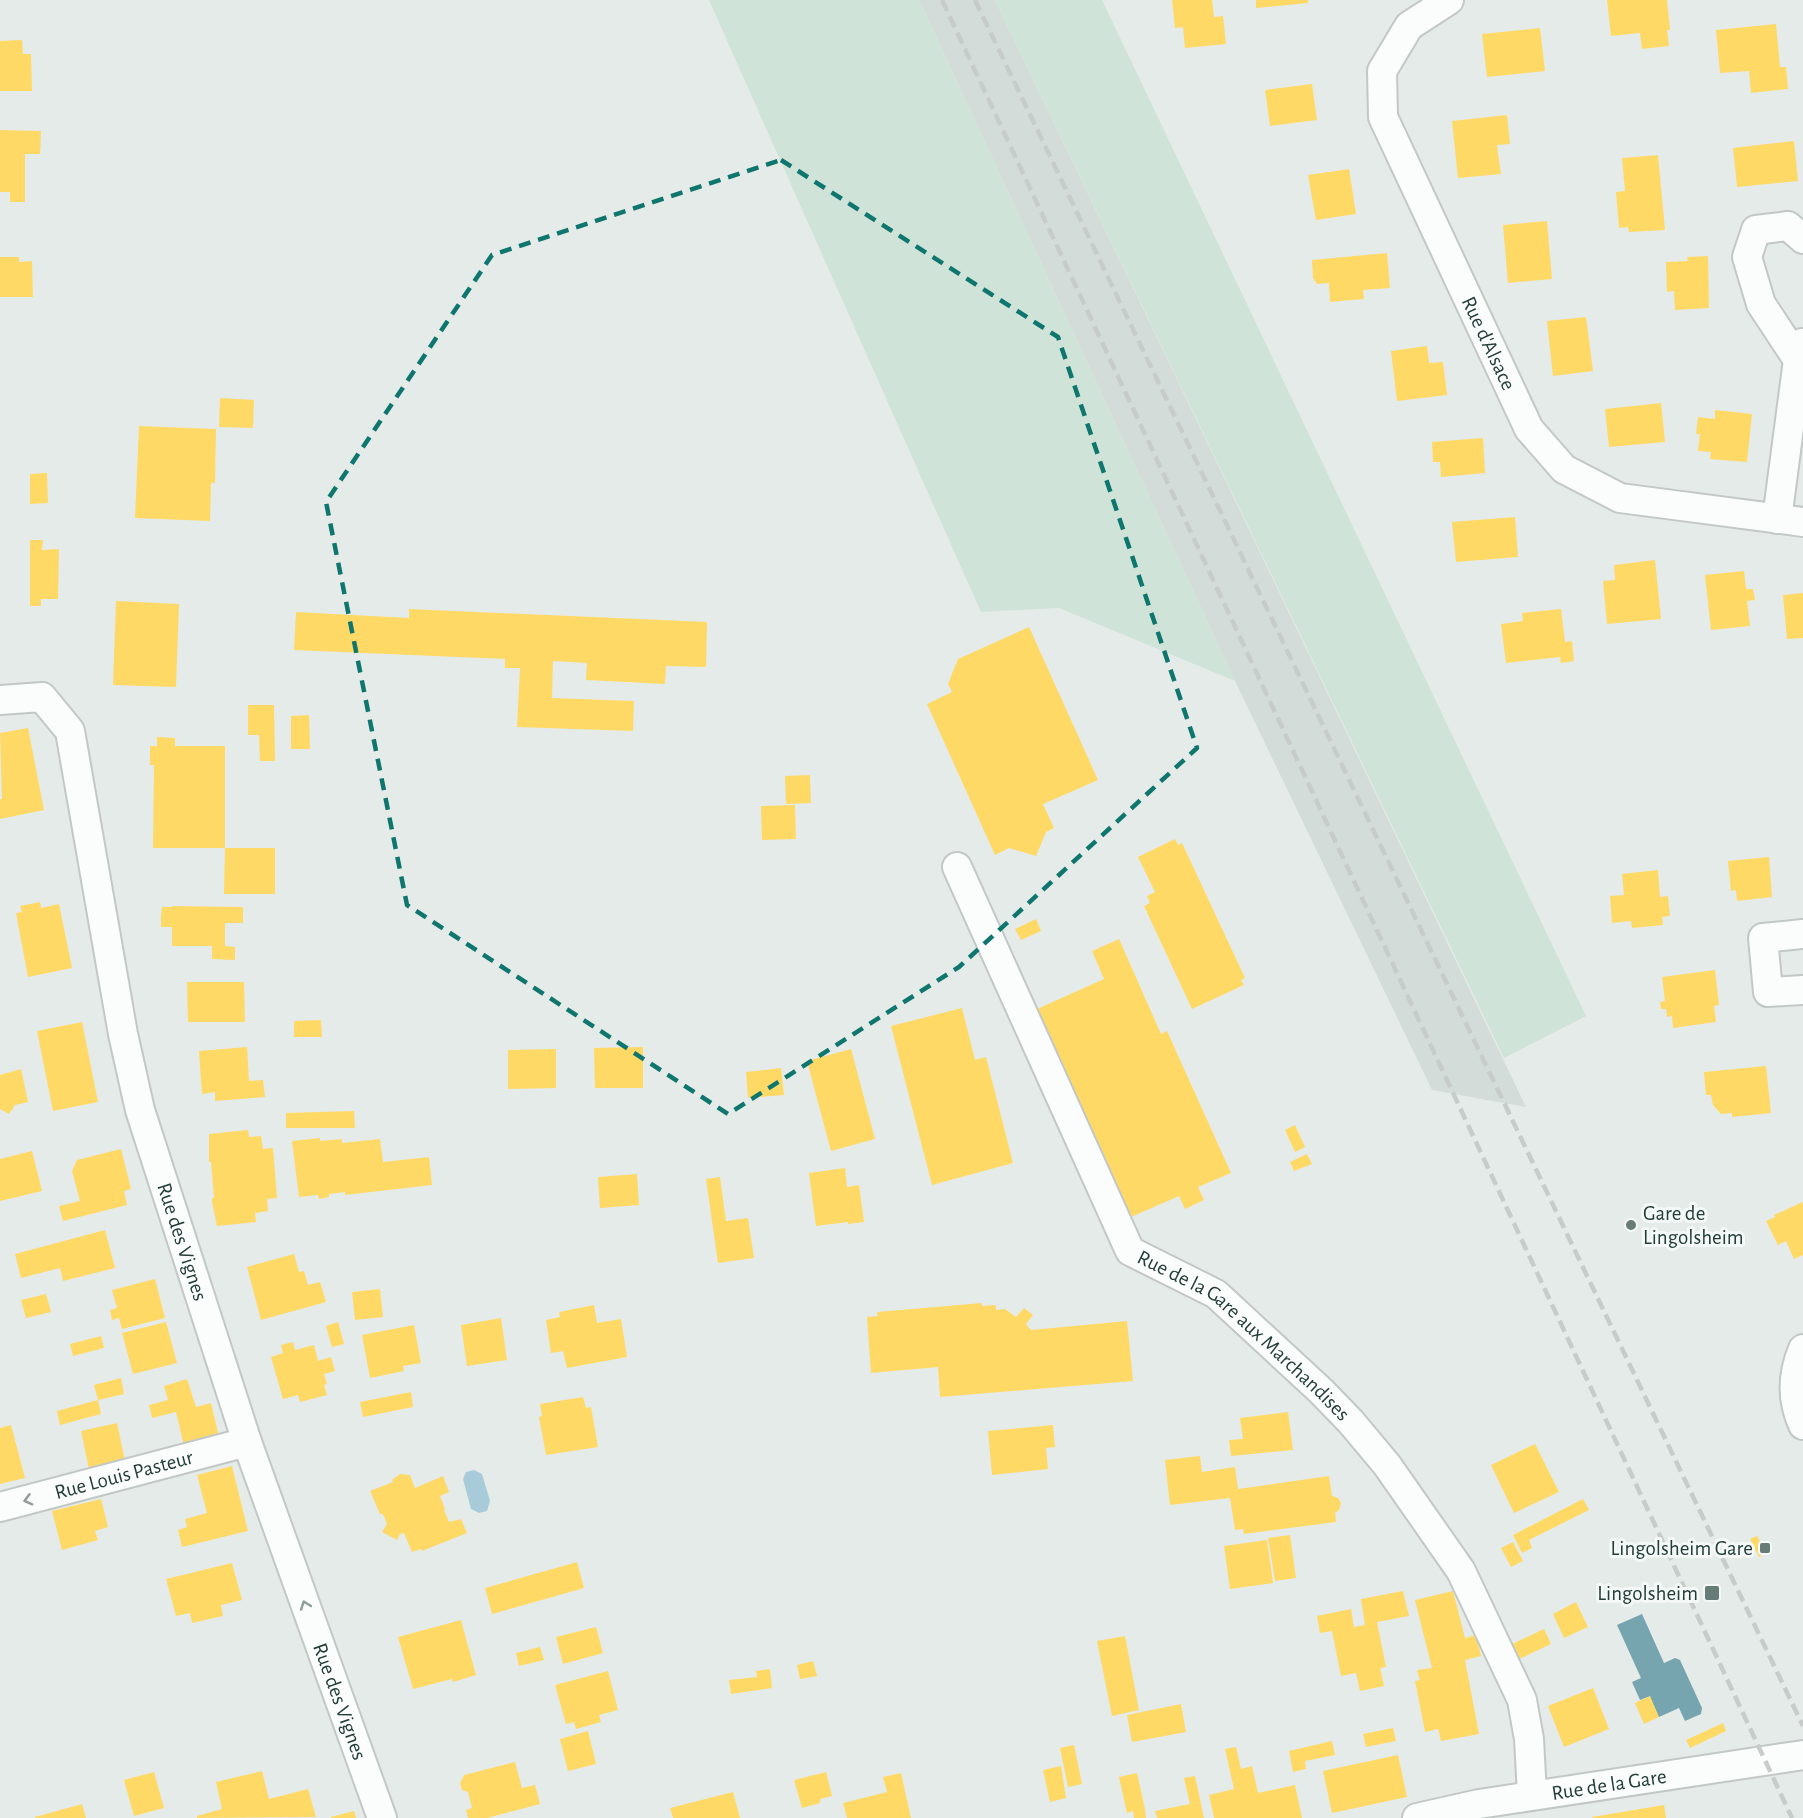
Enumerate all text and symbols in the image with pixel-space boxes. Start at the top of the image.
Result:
street label: Rue d'Alsace [1458,293,1520,393]
street label: Rue des Vignes [154,1180,211,1303]
place label: Gare de Lingolsheim [1643,1203,1744,1248]
marker: Gare de Lingolsheim [1624,1218,1638,1232]
street label: Rue de la Gare aux Marchandises [1134,1246,1354,1425]
street label: Rue Louis Pasteur [52,1446,195,1503]
one-way arrow [23,1492,33,1505]
place label: Lingolsheim Gare [1611,1538,1753,1559]
marker: Lingolsheim Gare [1758,1541,1772,1555]
place label: Lingolsheim [1597,1583,1698,1604]
marker: Lingolsheim [1703,1584,1721,1602]
one-way arrow [300,1600,313,1611]
street label: Rue des Vignes [310,1640,371,1763]
street label: Rue de la Gare [1550,1765,1668,1803]

